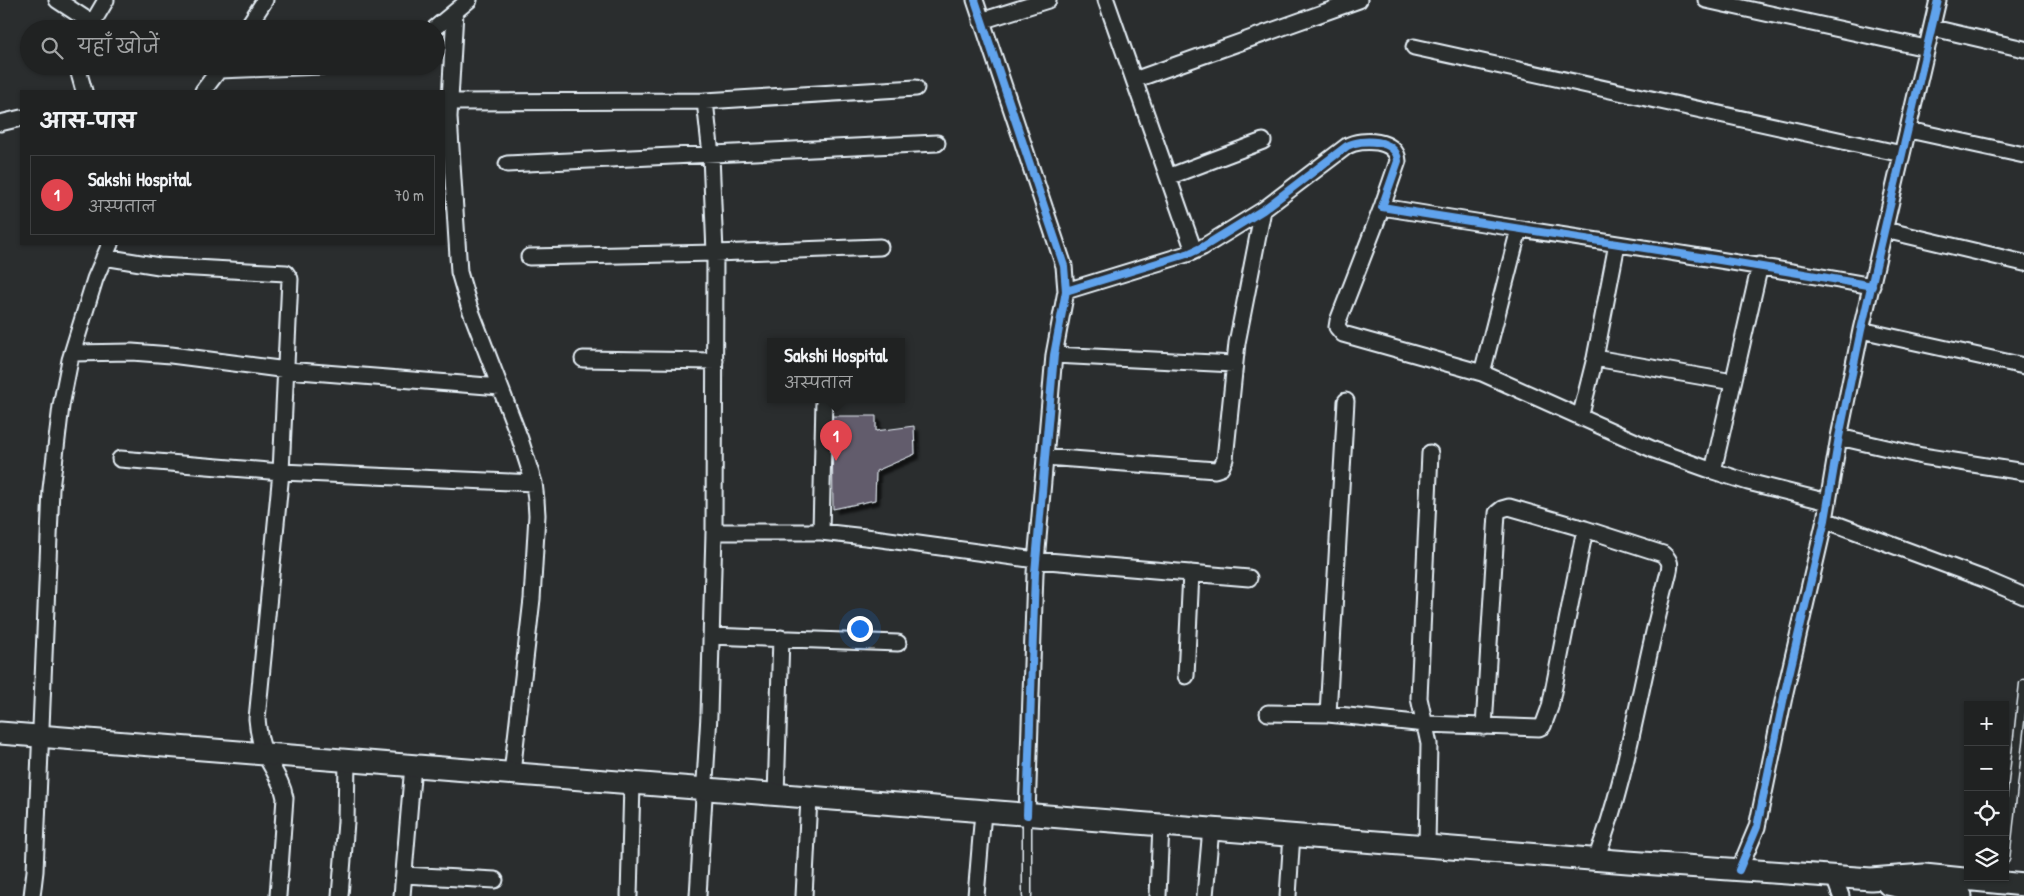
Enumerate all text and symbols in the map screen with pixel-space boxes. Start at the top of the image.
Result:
search box [20,20,445,75]
text: यहाँ खोजें [78,33,159,59]
icon: search [38,34,66,62]
text: आस-पास [40,106,136,135]
text: Sakshi Hospital [88,166,191,192]
text: 1 [54,184,60,206]
text: 70 m [394,184,424,206]
text: अस्पताल [88,195,156,217]
popup [767,338,905,403]
text: Sakshi Hospital [784,342,888,368]
text: अस्पताल [784,371,852,393]
pin: 1 [820,420,852,461]
your location [847,616,873,642]
map controls [1964,701,2009,881]
button: + [1964,701,2009,746]
button: − [1964,746,2009,791]
button: locate [1964,791,2009,836]
button: layers [1964,836,2009,881]

